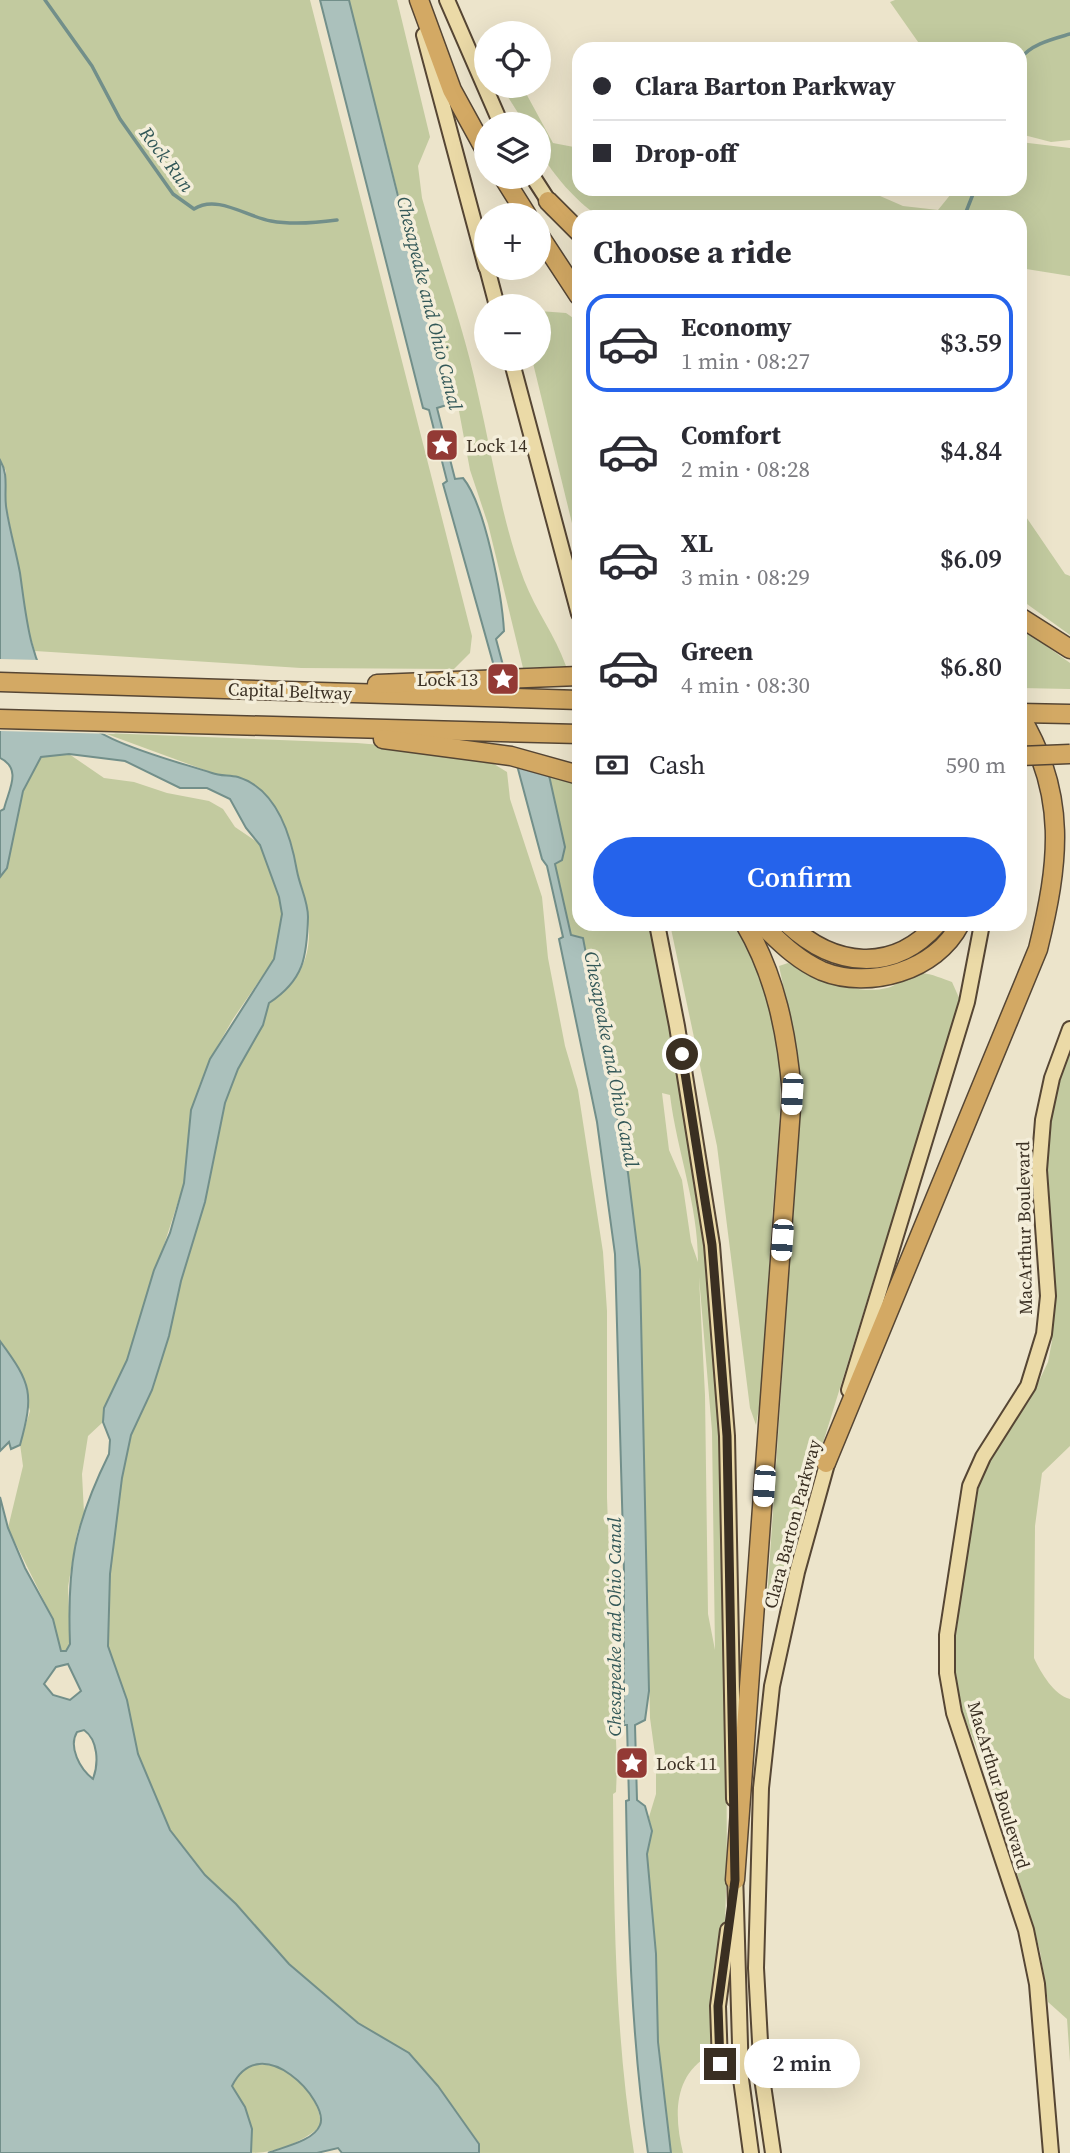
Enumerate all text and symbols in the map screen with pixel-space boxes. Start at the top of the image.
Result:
map controls [474,21,551,371]
button: locate [474,21,551,98]
text: Clara Barton Parkway [635,68,896,104]
button: layers [474,112,551,189]
water label: Rock Run [133,120,200,197]
text: Drop-off [635,135,737,171]
water label: Chesapeake and Ohio Canal [391,194,469,413]
button: + [474,203,551,280]
text: Choose a ride [593,230,792,274]
button: − [474,294,551,371]
text: Economy [681,309,792,345]
icon: car [597,312,660,375]
text: $3.59 [940,325,1002,361]
text: 1 min · 08:27 [681,345,810,377]
text: Comfort [681,417,781,453]
icon: car [597,420,660,483]
place icon: Lock 14 [423,426,461,464]
place label: Lock 14 [466,433,527,458]
text: $4.84 [940,433,1002,469]
text: 2 min · 08:28 [681,453,810,485]
text: XL [681,525,713,561]
icon: car [597,528,660,591]
text: $6.09 [940,541,1002,577]
text: 3 min · 08:29 [681,561,810,593]
text: Green [681,633,753,669]
icon: car [597,636,660,699]
text: $6.80 [940,649,1002,685]
place icon: Lock 13 [484,660,522,698]
place label: Lock 13 [417,667,478,692]
text: 4 min · 08:30 [681,669,810,701]
street label: Capital Beltway [228,676,353,706]
icon: cash [593,746,631,784]
text: Cash [649,747,705,783]
text: 590 m [945,749,1006,781]
button: Confirm [593,837,1006,917]
water label: Chesapeake and Ohio Canal [578,949,646,1170]
route start [666,1038,698,1070]
car [781,1072,804,1116]
street label: MacArthur Boulevard [1010,1141,1038,1315]
car [771,1218,794,1262]
street label: Clara Barton Parkway [757,1436,827,1611]
car [753,1464,776,1508]
water label: Chesapeake and Ohio Canal [601,1517,627,1737]
street label: MacArthur Boulevard [962,1698,1036,1872]
place icon: Lock 11 [613,1744,651,1782]
place label: Lock 11 [656,1751,717,1776]
callout: 2 min [744,2039,860,2088]
text: 2 min [772,2047,832,2079]
route end [704,2048,736,2080]

